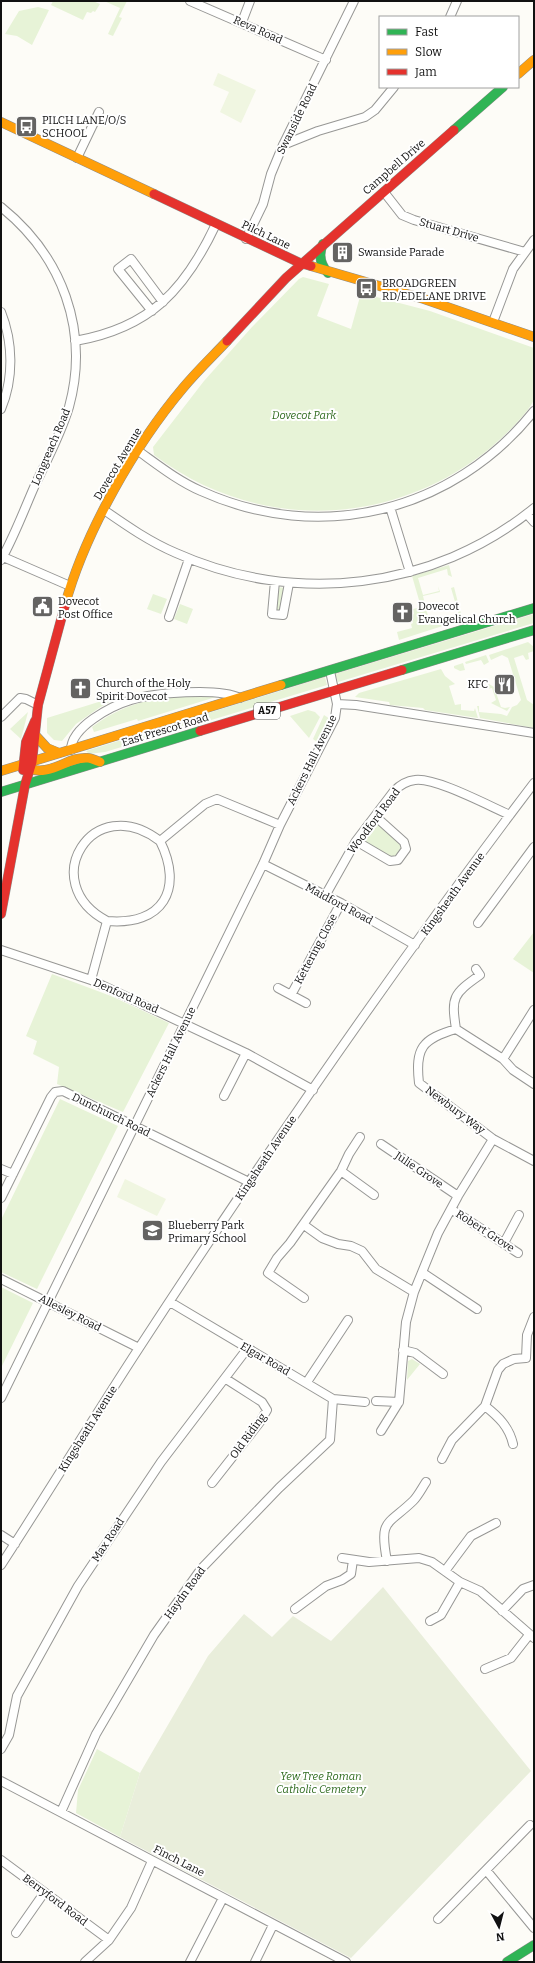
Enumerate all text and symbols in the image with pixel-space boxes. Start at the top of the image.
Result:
street label: Reva Road [231,13,285,47]
legend [379,16,519,88]
text: Fast [415,25,439,39]
text: Slow [415,45,442,59]
text: Jam [414,65,437,79]
street label: Swanside Road [274,81,320,156]
bus stop icon: PILCH LANE/O/S SCHOOL [13,113,39,139]
place label: PILCH LANE/O/S SCHOOL [42,114,126,140]
street label: Campbell Drive [360,137,428,197]
street label: Stuart Drive [418,215,480,245]
street label: Pilch Lane [240,218,292,252]
building icon: Swanside Parade [330,239,356,265]
place label: Swanside Parade [358,246,444,259]
bus stop icon: BROADGREEN RD/EDELANE DRIVE [354,276,380,302]
place label: BROADGREEN RD/EDELANE DRIVE [382,277,486,303]
street label: Longreach Road [29,406,73,487]
park label: Dovecot Park [272,409,337,422]
street label: Dovecot Avenue [91,425,145,503]
public building icon: Dovecot Post Office [29,594,55,620]
place label: Dovecot Post Office [58,595,113,621]
church icon: Dovecot Evangelical Church [389,599,415,625]
place label: Dovecot Evangelical Church [418,600,516,626]
restaurant icon: KFC [491,671,517,697]
church icon: Church of the Holy Spirit Dovecot [67,676,93,702]
place label: Church of the Holy Spirit Dovecot [96,677,191,703]
place label: KFC [468,678,488,691]
road number: A57 [254,703,280,719]
street label: East Prescot Road [120,710,210,749]
street label: Ackers Hall Avenue [284,713,340,807]
street label: Woodford Road [345,785,403,856]
street label: Kingsheath Avenue [418,850,488,938]
street label: Maidford Road [303,881,375,927]
street label: Kettering Close [292,911,340,987]
street label: Denford Road [91,976,161,1016]
street label: Ackers Hall Avenue [143,1005,199,1099]
street label: Newbury Way [423,1083,487,1137]
street label: Dunchurch Road [70,1090,153,1140]
street label: Kingsheath Avenue [233,1113,299,1203]
street label: Julie Grove [392,1149,446,1191]
street label: Robert Grove [453,1207,517,1255]
school or university icon: Blueberry Park Primary School [140,1218,166,1244]
place label: Blueberry Park Primary School [168,1219,247,1245]
street label: Allesley Road [37,1292,104,1334]
street label: Elgar Road [238,1340,292,1379]
street label: Kingsheath Avenue [56,1383,120,1475]
street label: Old Riding [227,1411,269,1461]
street label: Max Road [89,1515,127,1564]
street label: Haydn Road [162,1564,209,1622]
park label: Yew Tree Roman Catholic Cemetery [276,1770,367,1796]
street label: Finch Lane [151,1843,207,1879]
street label: Berryford Road [20,1871,90,1929]
north arrow [479,1907,519,1947]
text: N [495,1929,505,1943]

